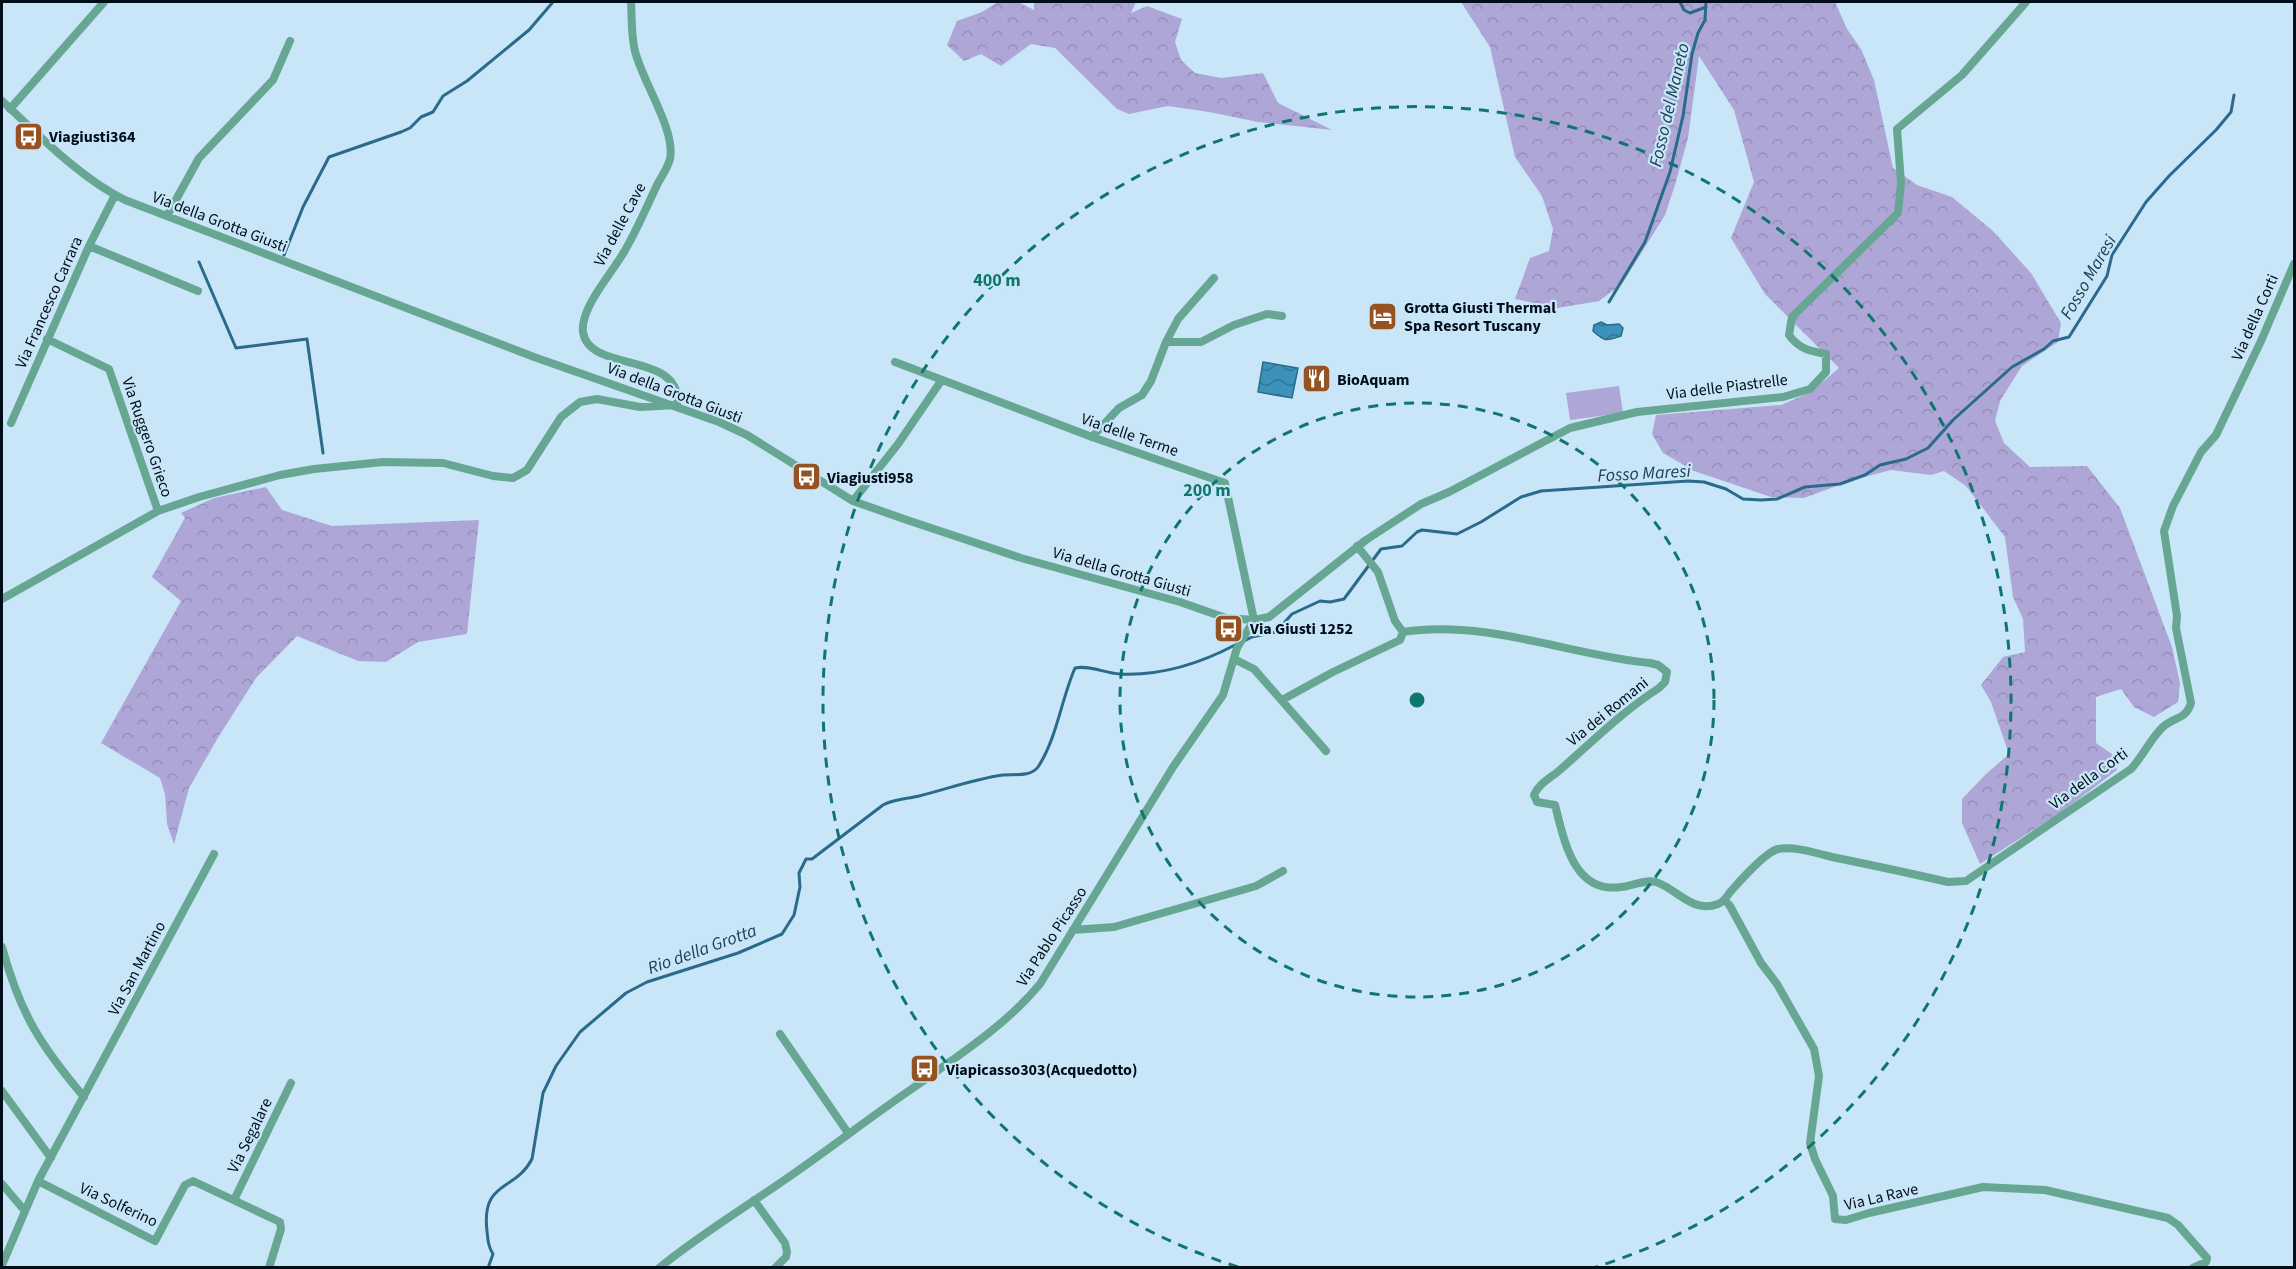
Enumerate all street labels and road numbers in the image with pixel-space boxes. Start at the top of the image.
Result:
street label: Via delle Cave [589,179,651,270]
street label: Via della Grotta Giusti [149,186,290,258]
street label: Via Francesco Carrara [10,233,88,372]
street label: Via della Corti [2226,271,2284,364]
street label: Via della Grotta Giusti [604,357,745,429]
street label: Via delle Piastrelle [1665,369,1789,405]
street label: Via Ruggero Grieco [116,375,178,500]
street label: Via delle Terme [1078,408,1181,462]
street label: Via della Grotta Giusti [1050,542,1193,602]
street label: Via dei Romani [1562,672,1653,751]
street label: Via della Corti [2045,743,2132,815]
street label: Via Pablo Picasso [1011,882,1092,991]
street label: Via San Martino [103,917,171,1020]
street label: Via Segalare [222,1094,278,1177]
street label: Via Solferino [76,1177,161,1233]
street label: Via La Rave [1842,1178,1920,1216]

